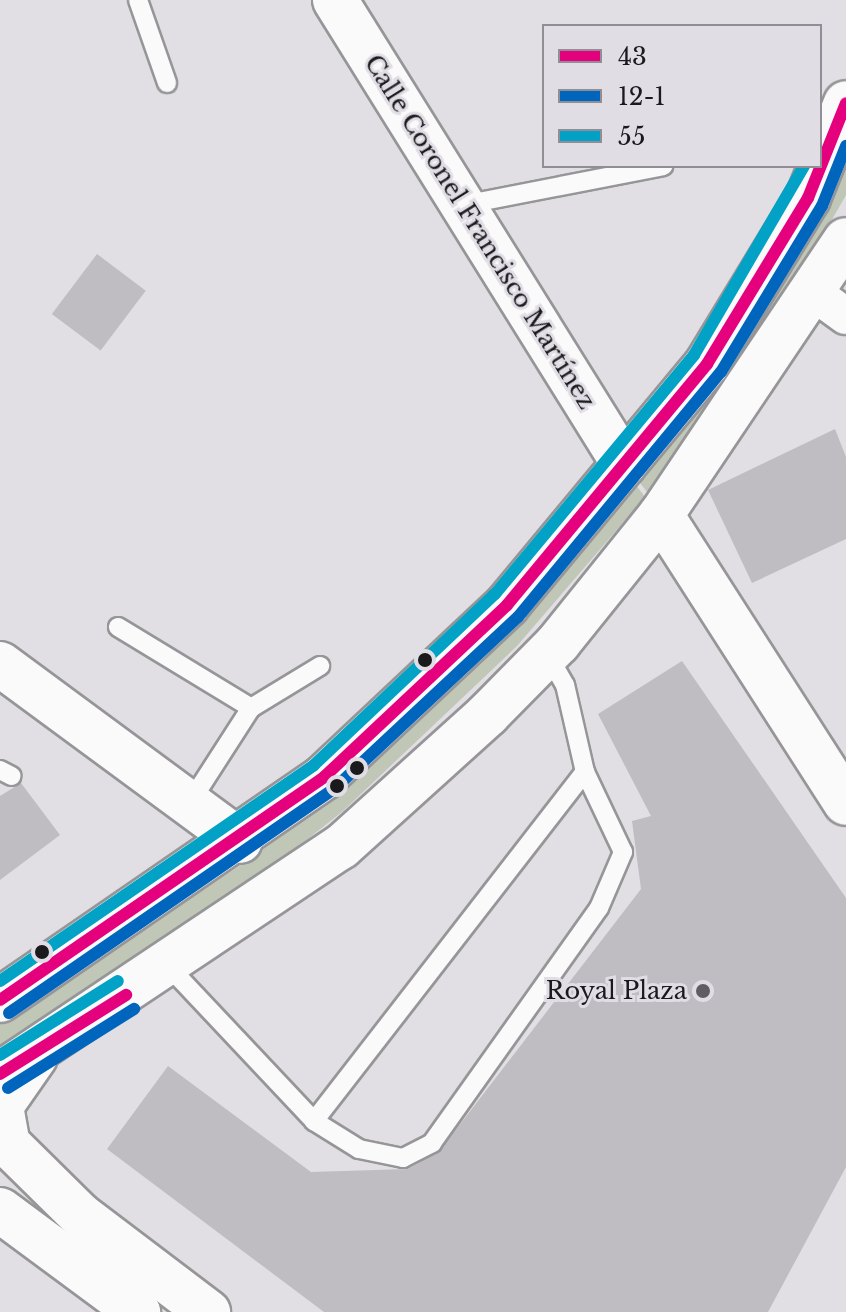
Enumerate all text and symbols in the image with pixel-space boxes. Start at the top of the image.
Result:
legend [542,24,822,168]
text: 43 [618,42,647,71]
street label: Calle Coronel Francisco Martínez [359,50,601,414]
text: 12-1 [618,82,665,111]
text: 55 [618,122,645,151]
unlabelled marker [417,652,433,668]
unlabelled marker [349,760,365,776]
unlabelled marker [329,778,345,794]
unlabelled marker [34,944,50,960]
place label: Royal Plaza [546,977,687,1005]
marker: Royal Plaza [694,982,712,1000]

